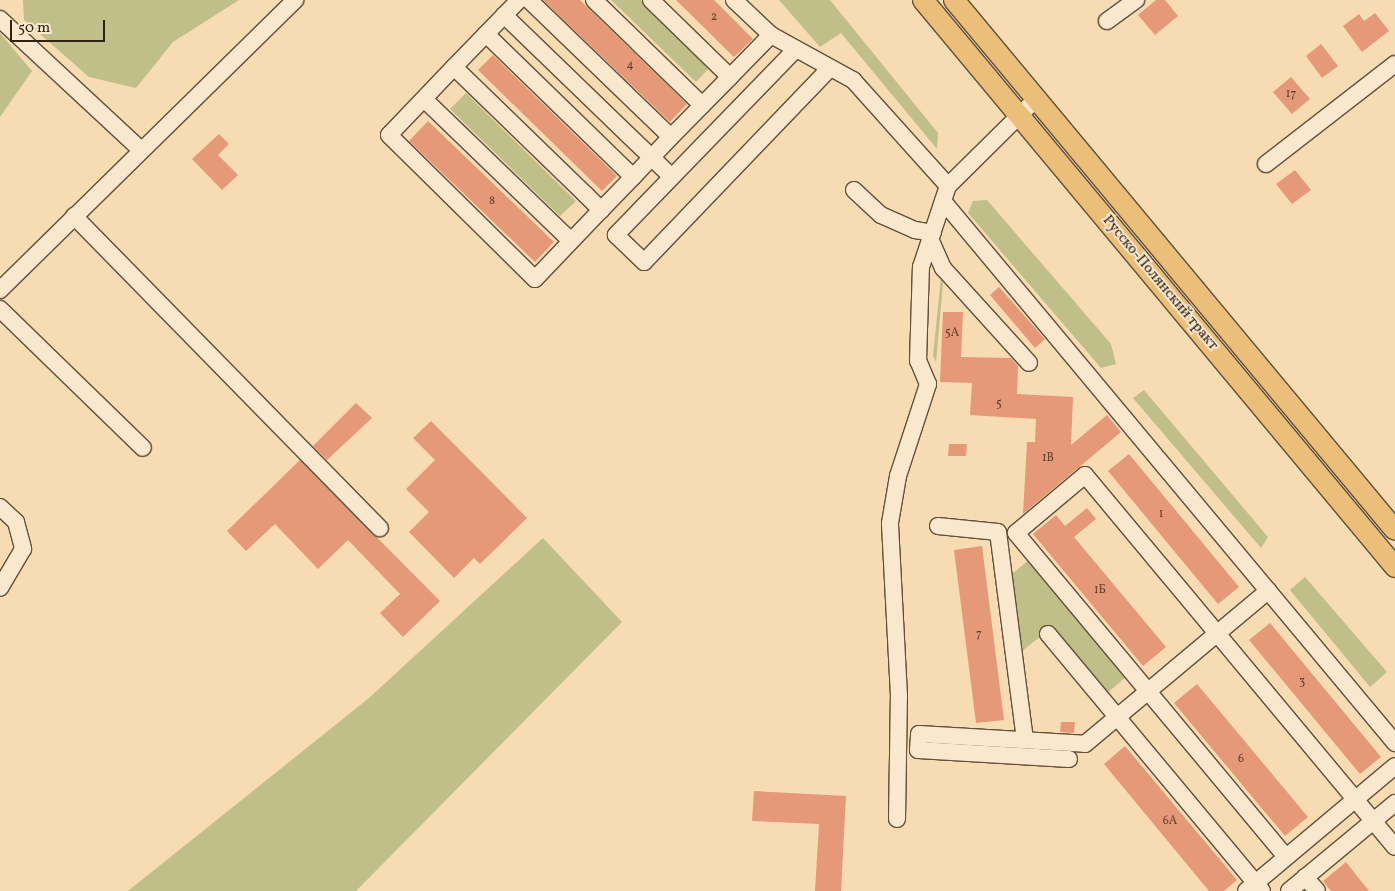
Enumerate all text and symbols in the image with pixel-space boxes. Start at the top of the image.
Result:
scale bar [12,10,108,42]
house number: 2 [711,11,717,25]
text: 50 m [18,18,50,39]
house number: 4 [626,59,634,73]
house number: 17 [1286,88,1296,102]
house number: 8 [489,195,495,209]
street label: Русско-Полянский тракт [1098,212,1222,354]
house number: 5А [945,327,959,341]
house number: 5 [996,398,1002,412]
house number: 1В [1042,452,1054,466]
house number: 1 [1159,508,1163,522]
house number: 1Б [1094,584,1106,598]
house number: 7 [976,628,982,642]
house number: 3 [1299,676,1305,690]
house number: 6 [1238,753,1244,767]
house number: 6А [1163,815,1177,829]

